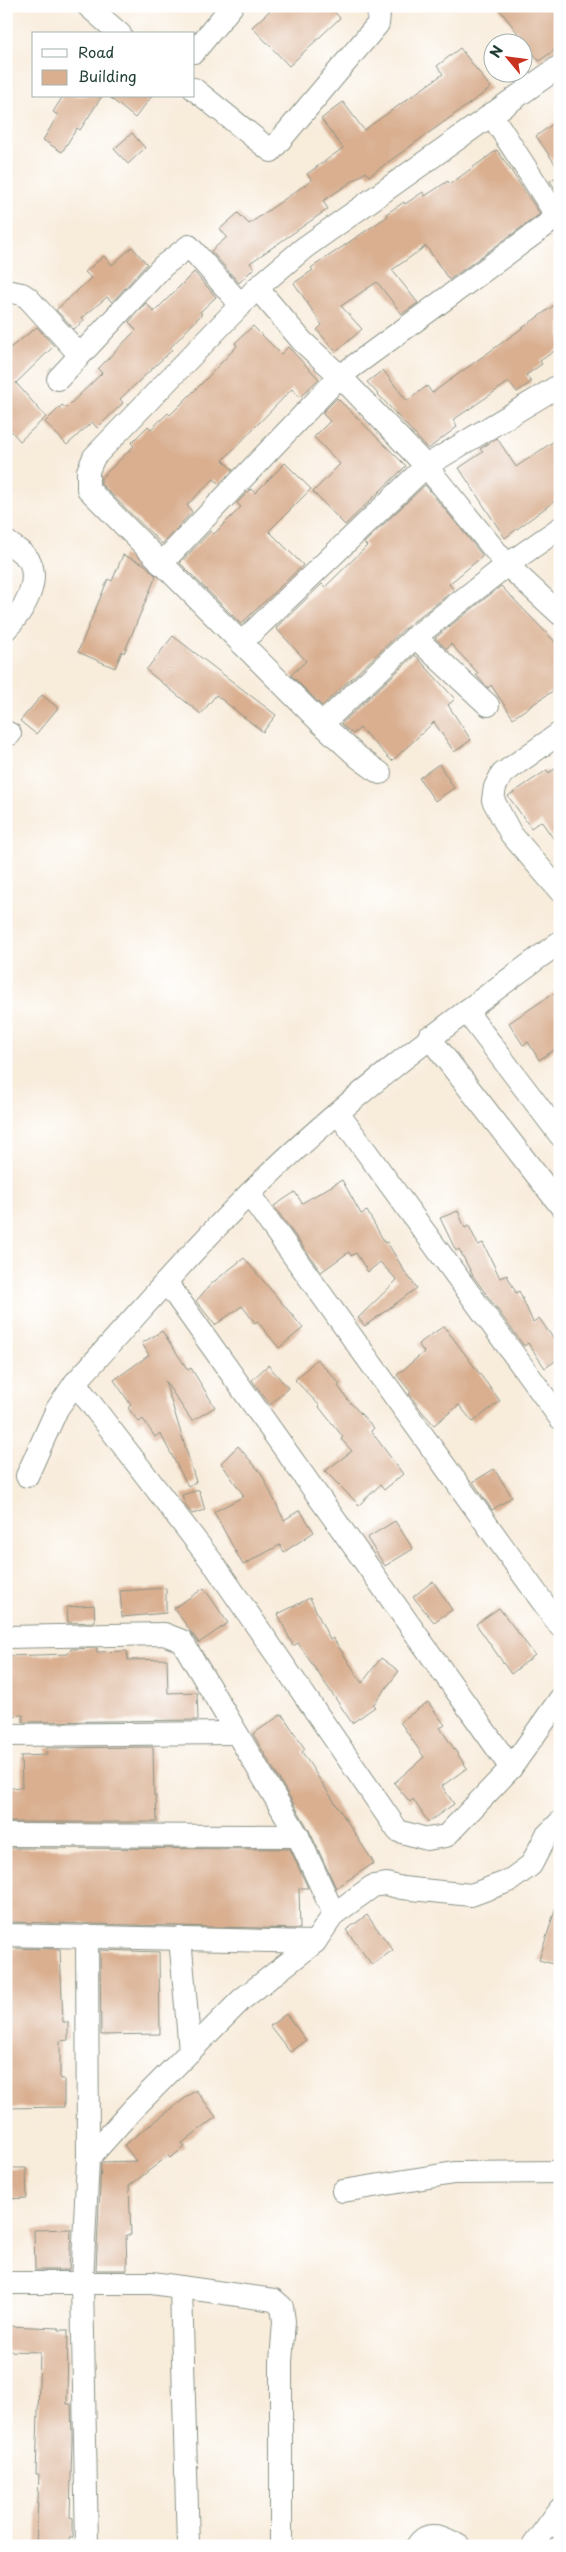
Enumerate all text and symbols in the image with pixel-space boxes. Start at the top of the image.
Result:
legend [32,32,195,98]
north arrow [484,32,534,82]
text: Road [78,40,114,63]
text: N [484,42,508,61]
text: Building [78,64,137,87]

